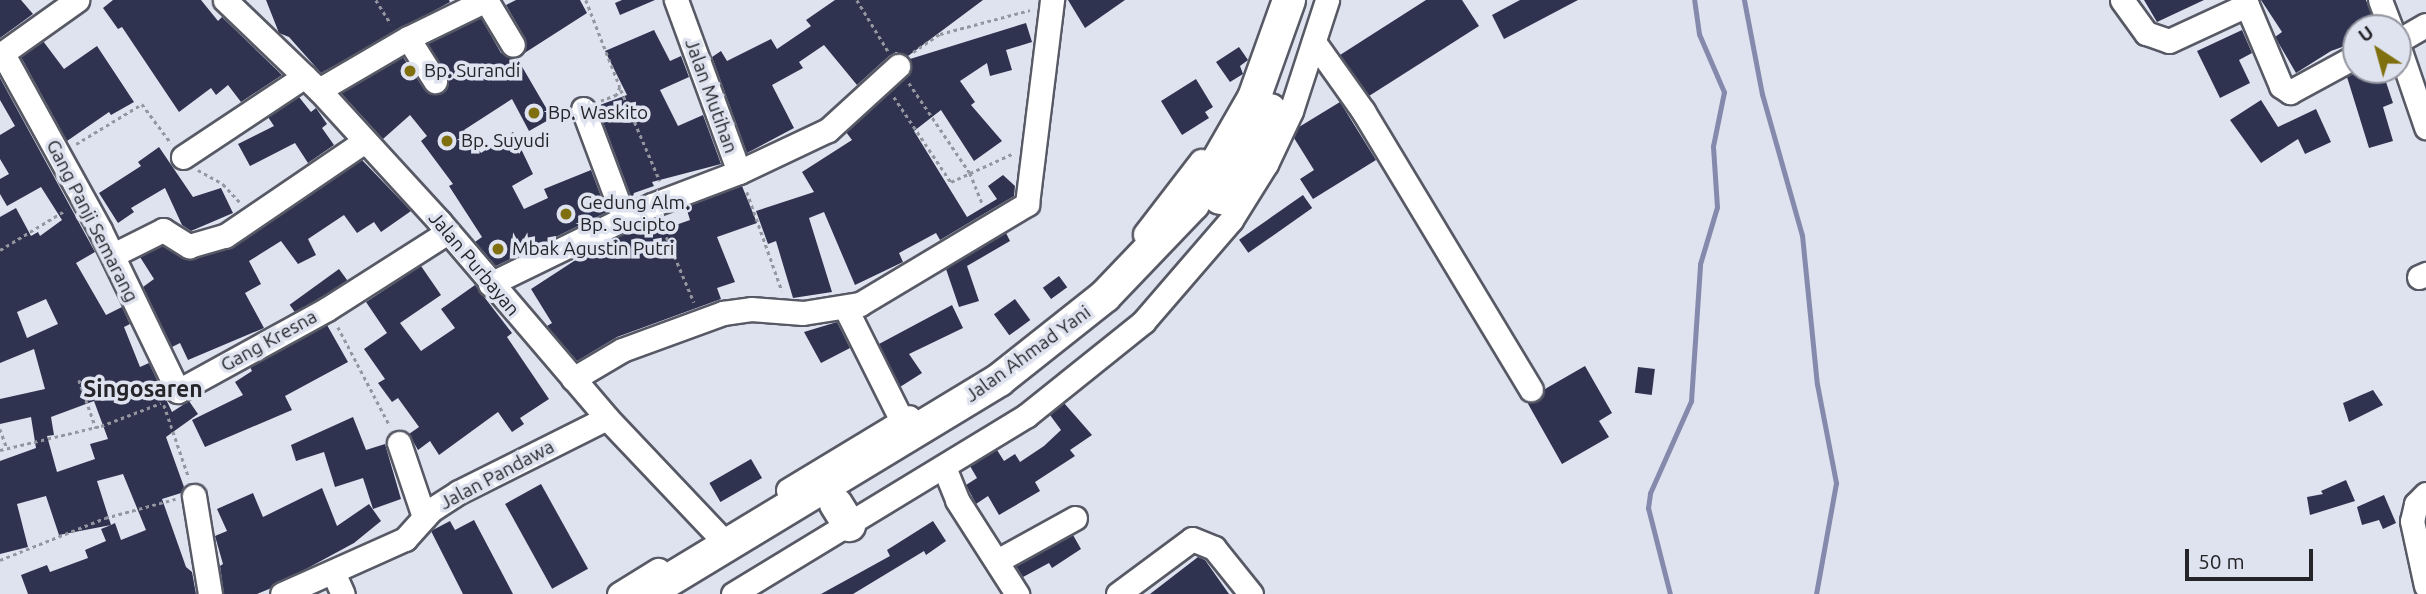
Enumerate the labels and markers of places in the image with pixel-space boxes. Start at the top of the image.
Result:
place label: Bp. Surandi [424,60,520,82]
marker: Bp. Surandi [402,63,418,79]
place label: Bp. Waskito [548,102,648,124]
marker: Bp. Waskito [526,105,542,121]
place label: Bp. Suyudi [461,130,550,152]
marker: Bp. Suyudi [439,133,455,149]
place label: Gedung Alm. Bp. Sucipto [580,192,690,236]
marker: Gedung Alm. Bp. Sucipto [558,206,574,222]
place label: Mbak Agustin Putri [512,238,674,260]
marker: Mbak Agustin Putri [490,241,506,257]

